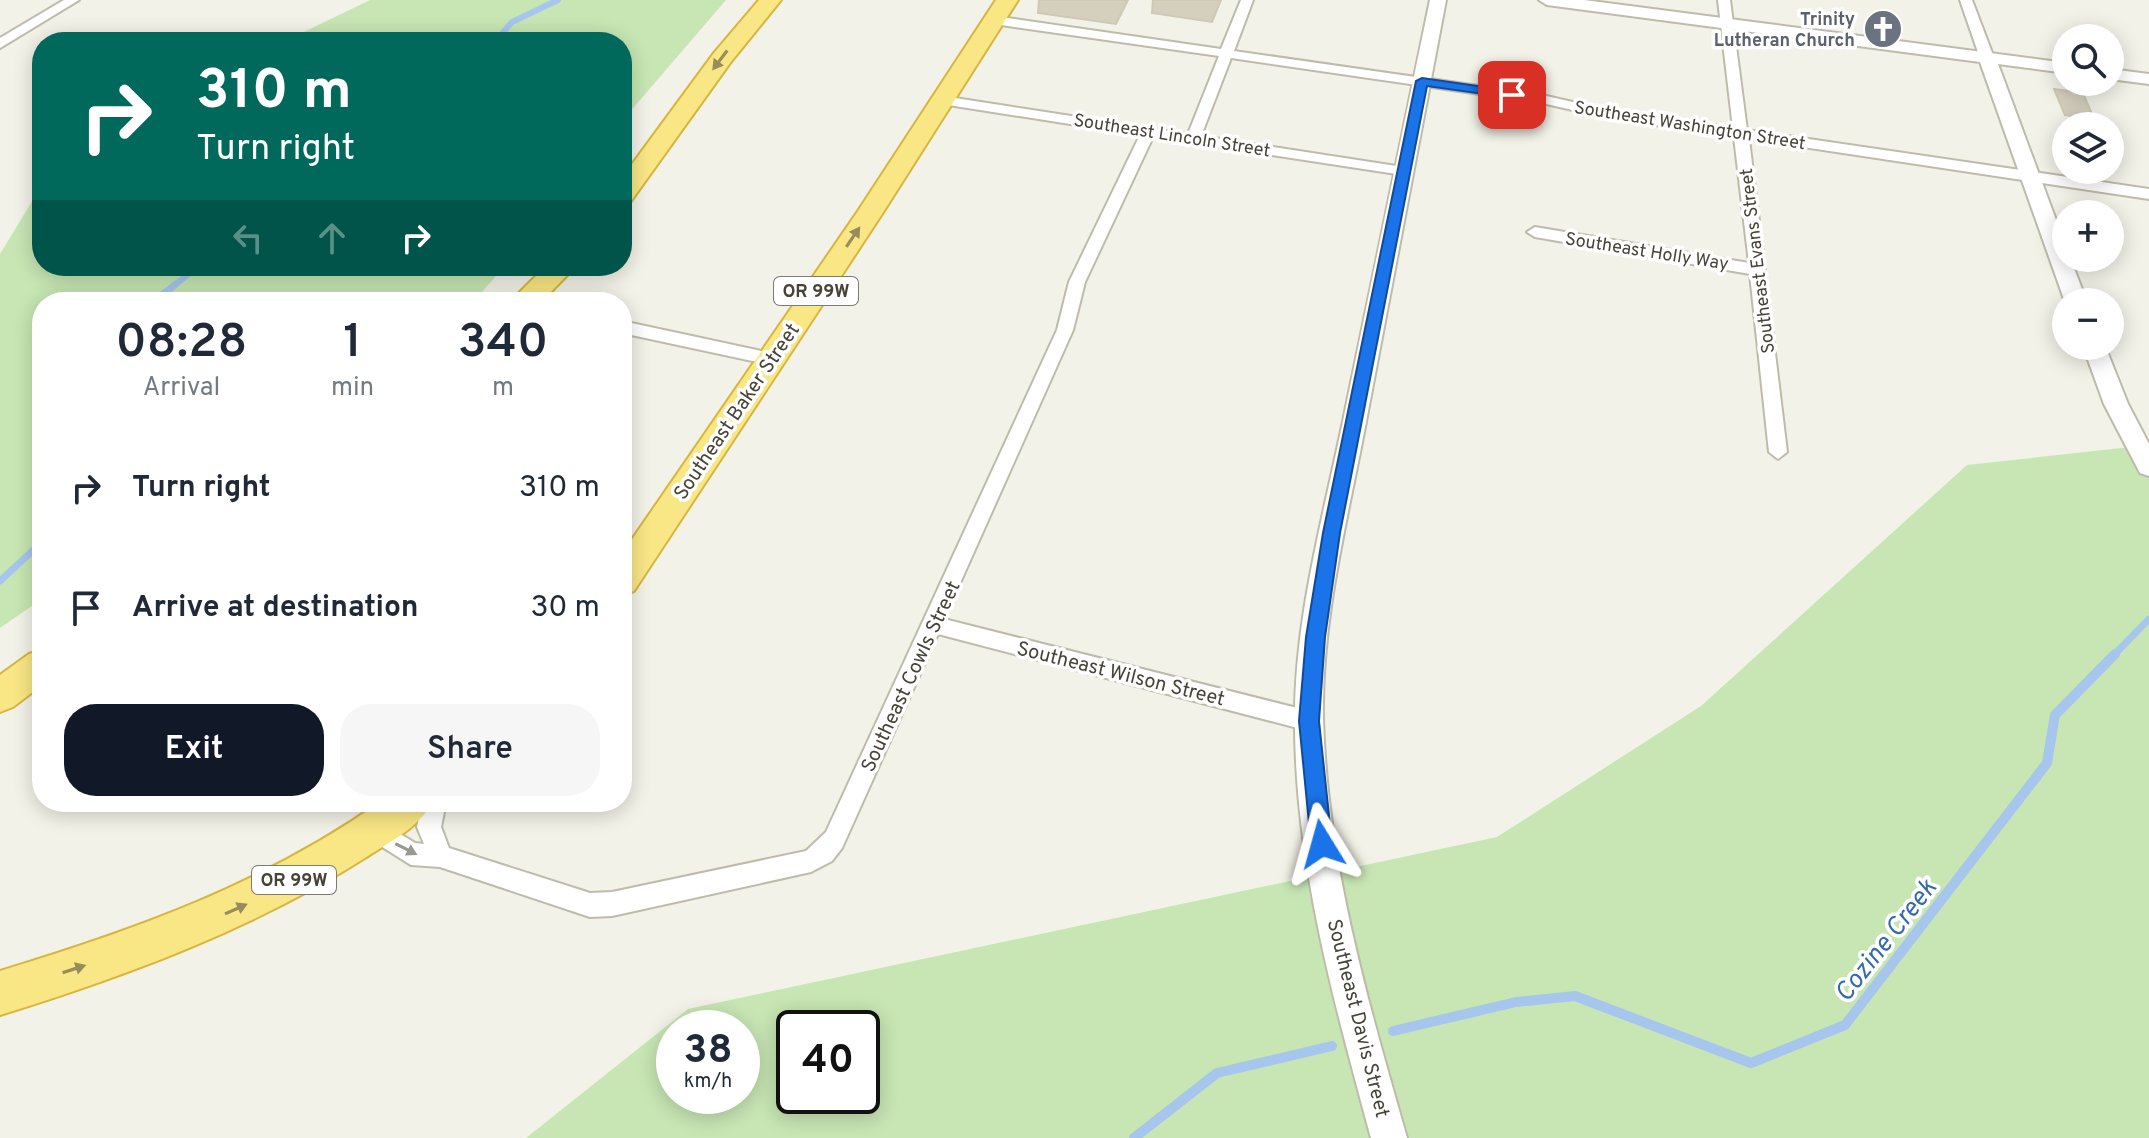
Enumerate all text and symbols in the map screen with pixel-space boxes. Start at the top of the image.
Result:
church icon: Trinity Lutheran Church [1862,8,1904,50]
place label: Trinity Lutheran Church [1714,9,1855,53]
map controls [2052,24,2124,360]
button: search [2052,24,2124,96]
one-way arrow [713,50,729,70]
text: 310 m [196,58,352,128]
pin [1478,61,1546,129]
icon: right [64,64,168,168]
icon: arrive [1490,73,1534,117]
street label: Southeast Washington Street [1572,97,1807,156]
street label: Southeast Lincoln Street [1072,110,1272,163]
button: layers [2052,112,2124,184]
text: Turn right [196,127,355,173]
street label: Southeast Evans Street [1736,167,1781,355]
button: + [2052,200,2124,272]
icon: left [226,216,270,260]
icon: ahead [310,216,354,260]
icon: right [394,216,438,260]
one-way arrow [845,226,860,248]
street label: Southeast Holly Way [1563,228,1730,277]
road number: OR 99W [774,277,858,305]
button: − [2052,288,2124,360]
text: 08:28 [116,314,247,374]
text: 1 [343,314,362,374]
text: 340 [458,314,548,374]
street label: Southeast Baker Street [669,319,807,505]
text: Arrival [143,372,220,405]
text: min [331,372,374,405]
text: m [492,372,514,405]
icon: right [64,466,108,510]
text: Turn right [132,470,270,507]
text: 310 m [519,470,600,507]
street label: Southeast Cowls Street [856,577,968,777]
icon: arrive [64,586,108,630]
text: Arrive at destination [132,590,418,627]
text: 30 m [531,590,600,627]
street label: Southeast Wilson Street [1014,637,1227,713]
button: Exit [64,704,324,796]
button: Share [340,704,600,796]
position arrow [1280,802,1364,886]
one-way arrow [395,841,417,855]
road number: OR 99W [252,866,336,894]
water label: Cozine Creek [1829,873,1946,1010]
one-way arrow [224,902,248,916]
street label: Southeast Davis Street [1320,917,1394,1120]
one-way arrow [63,963,87,975]
speed limit sign: 40 [776,1010,880,1114]
text: 38 [683,1027,733,1077]
text: km/h [684,1069,732,1095]

